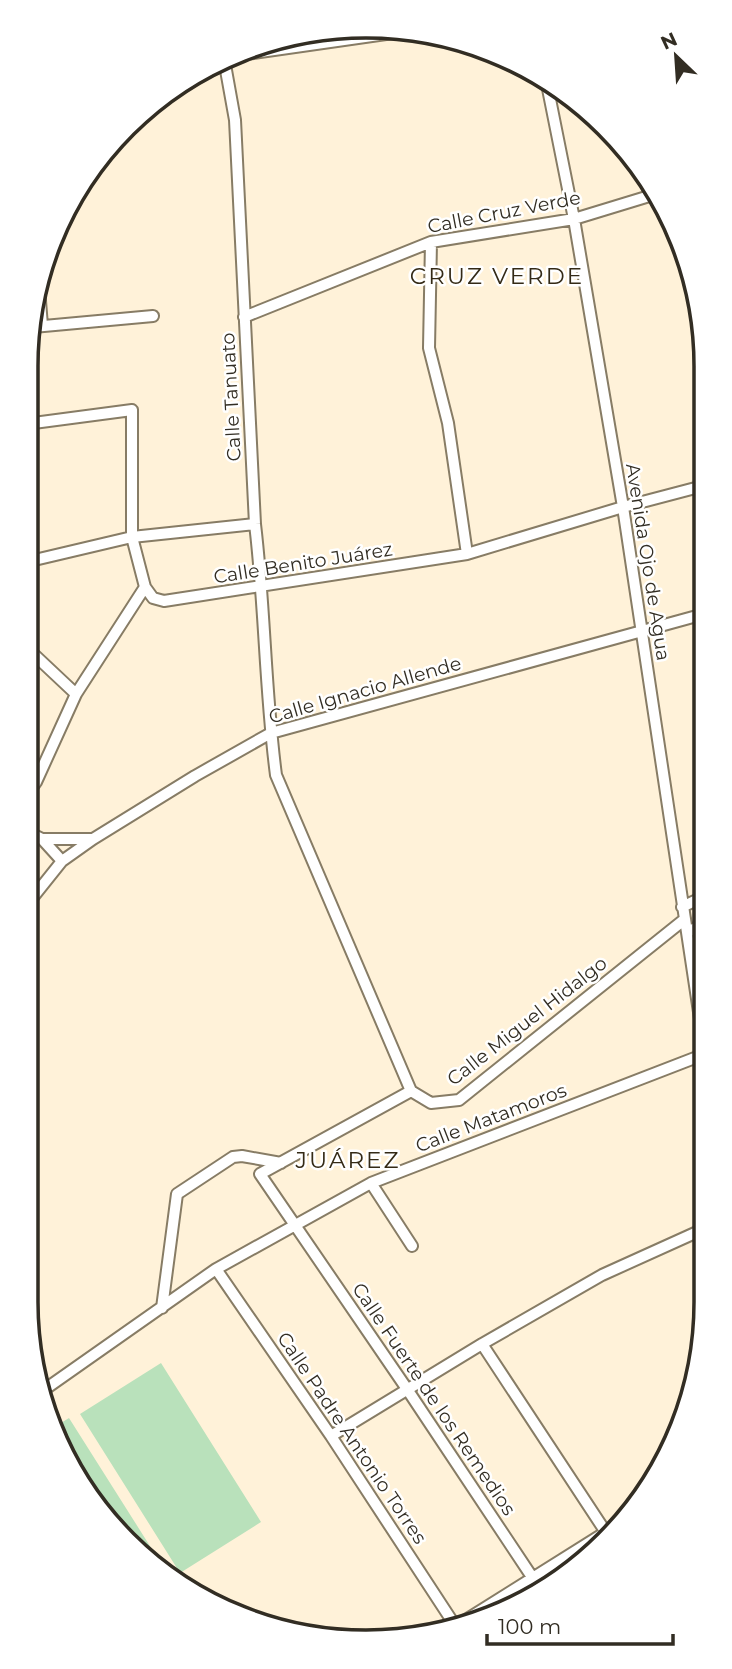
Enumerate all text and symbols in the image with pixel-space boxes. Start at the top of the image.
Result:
north arrow [641,21,711,91]
text: N [657,27,681,55]
street label: Calle Cruz Verde [426,186,582,238]
district label: CRUZ VERDE [410,262,584,290]
street label: Calle Tanuato [216,332,246,462]
street label: Avenida Ojo de Agua [621,462,675,662]
street label: Calle Benito Juárez [212,537,394,589]
street label: Calle Ignacio Allende [266,652,464,728]
street label: Calle Miguel Hidalgo [442,951,612,1091]
street label: Calle Matamoros [412,1079,570,1157]
district label: JUÁREZ [295,1146,400,1174]
street label: Calle Fuerte de los Remedios [347,1278,521,1520]
street label: Calle Padre Antonio Torres [272,1328,432,1548]
scale bar [487,1602,672,1646]
text: 100 m [498,1614,561,1639]

